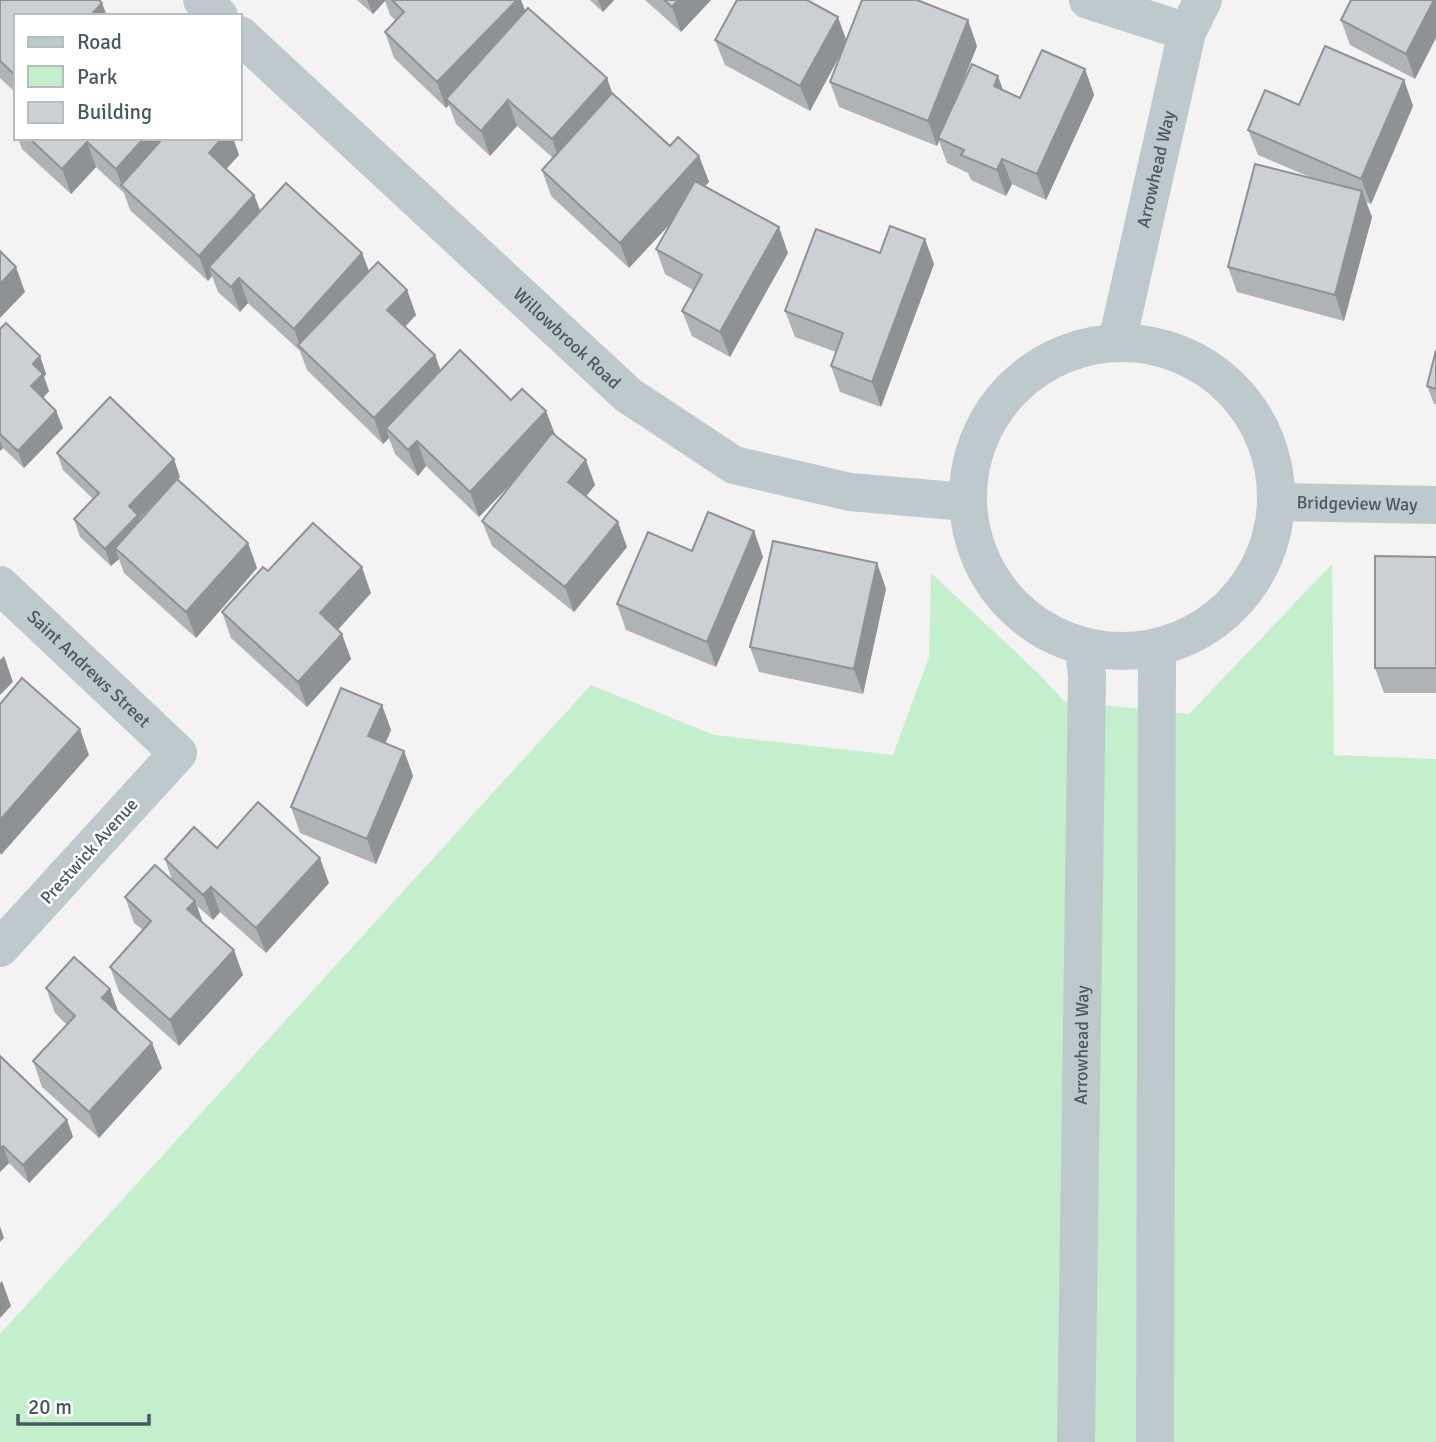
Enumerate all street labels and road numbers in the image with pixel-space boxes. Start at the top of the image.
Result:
street label: Arrowhead Way [1132,108,1180,230]
street label: Willowbrook Road [509,283,625,394]
street label: Bridgeview Way [1296,491,1418,516]
street label: Saint Andrews Street [22,605,155,732]
street label: Prestwick Avenue [36,793,142,909]
street label: Arrowhead Way [1070,985,1094,1105]

